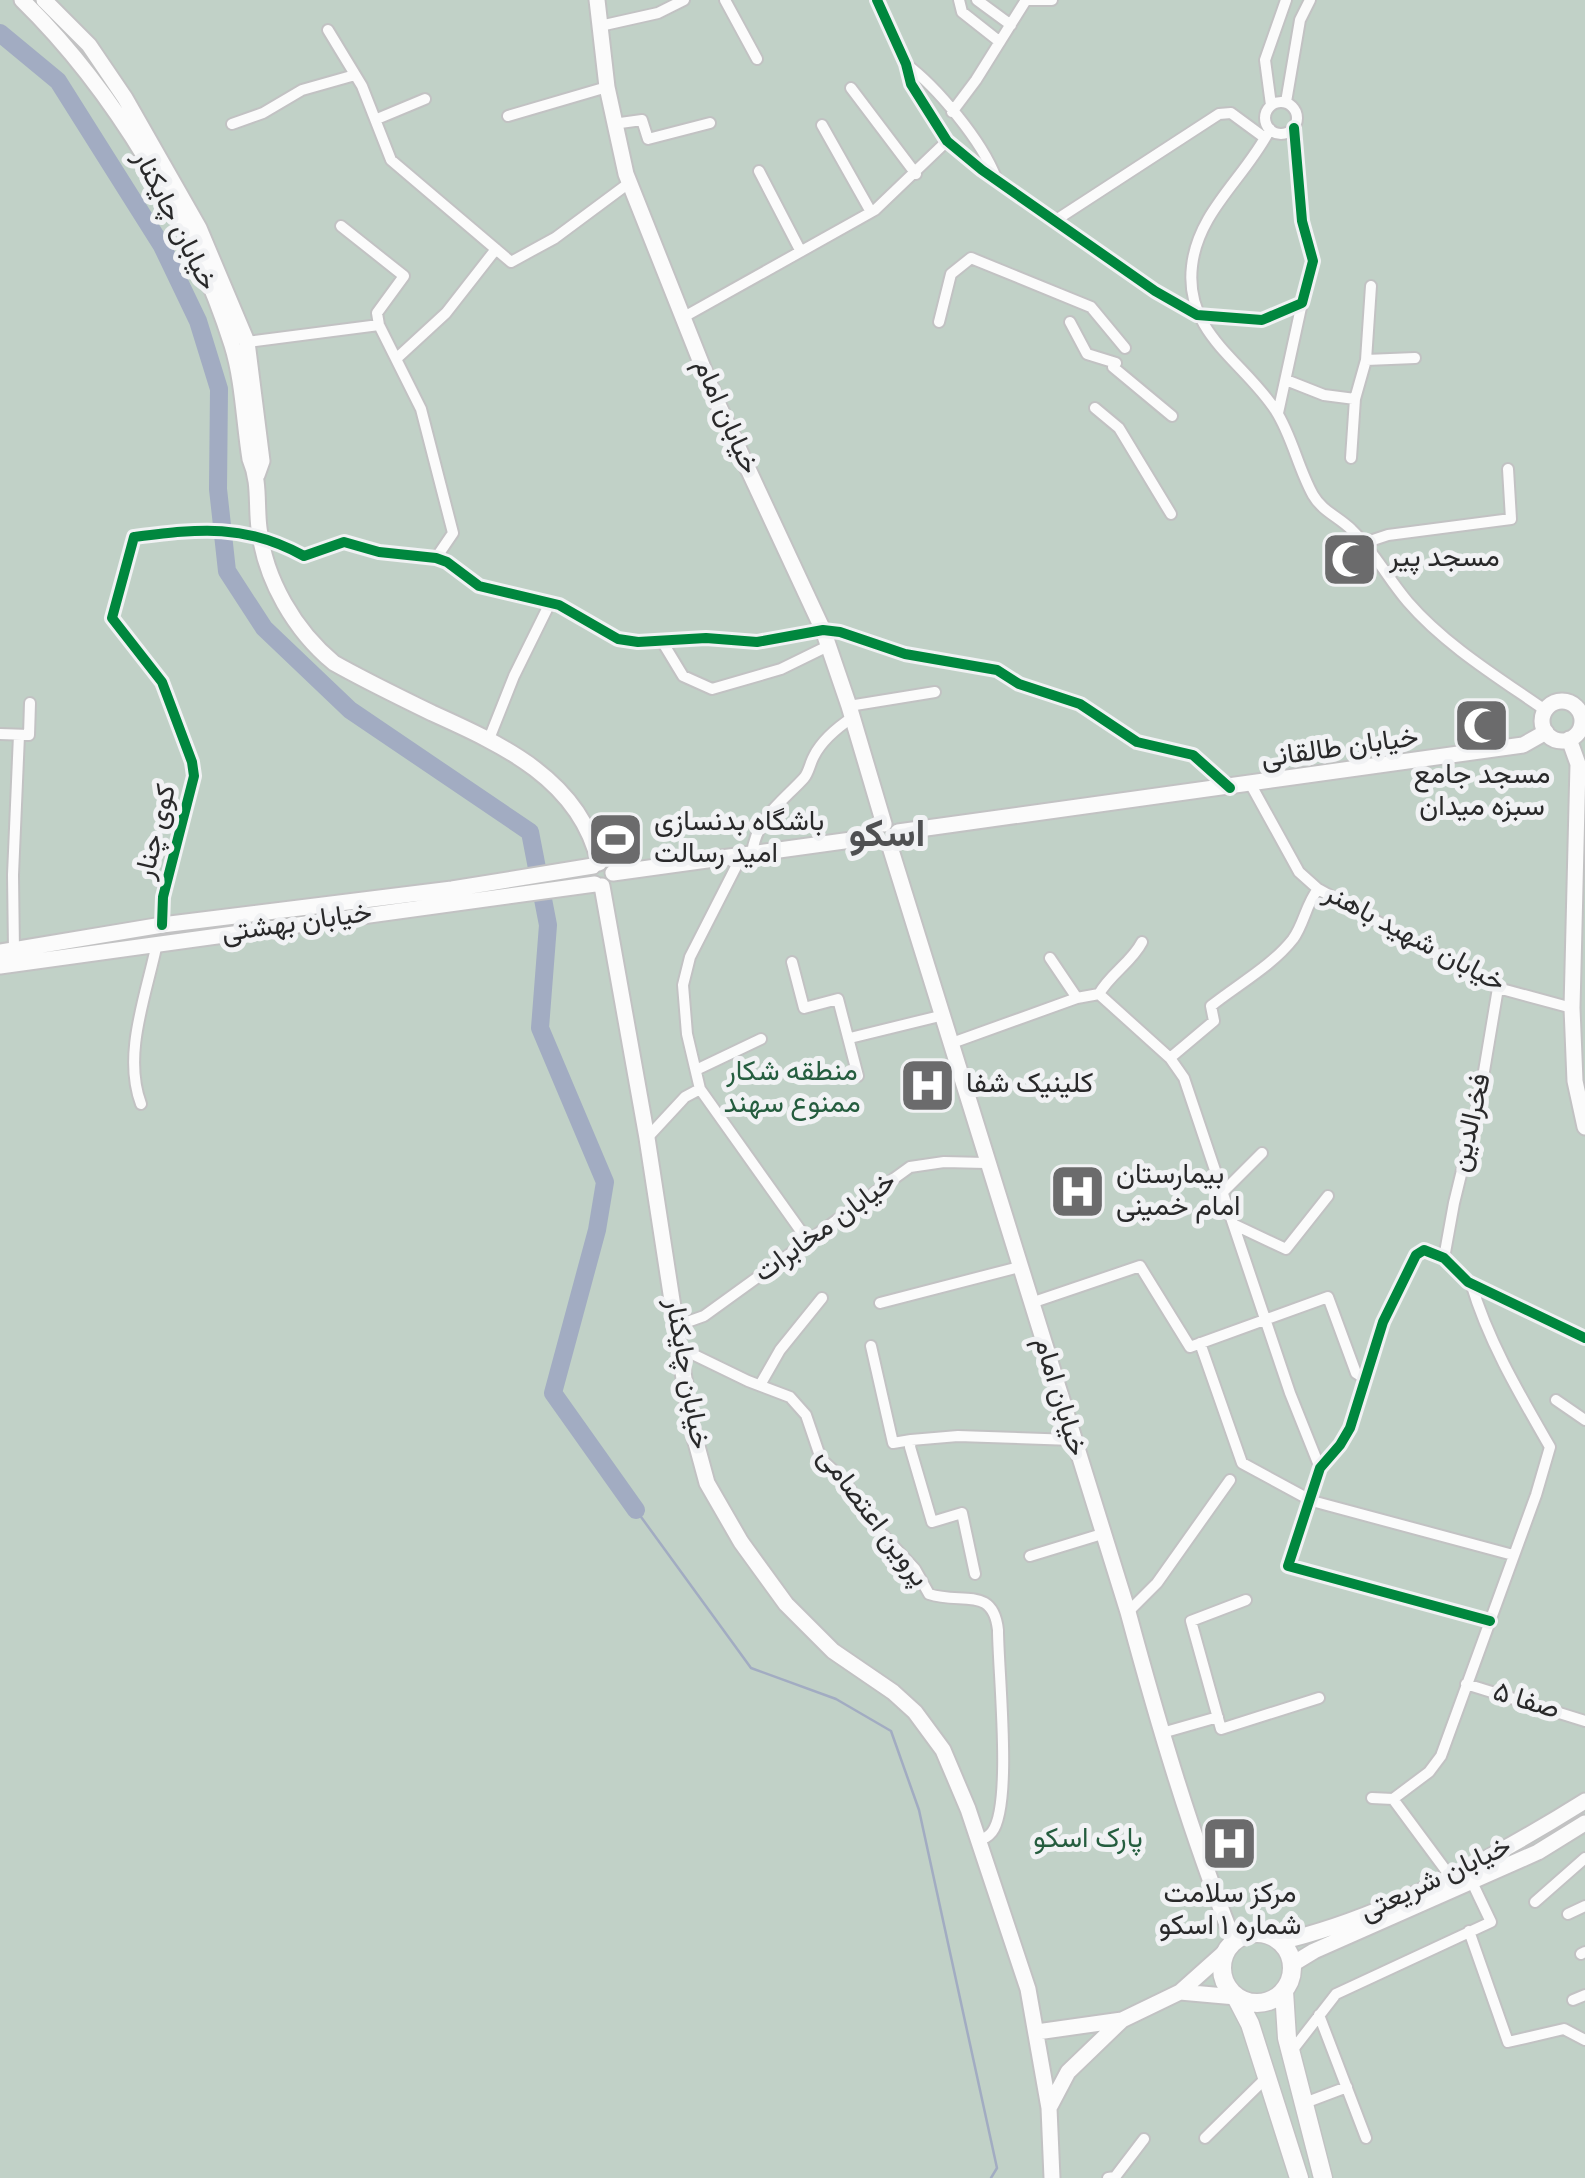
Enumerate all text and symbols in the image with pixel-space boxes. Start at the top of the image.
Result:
street label: خیابان چایکنار [123,144,225,297]
street label: خیابان امام [684,354,766,480]
mosque icon: مسجد پیر [1320,529,1380,589]
place label: مسجد پیر [1388,541,1500,577]
mosque icon: مسجد جامع سبزه میدان [1452,695,1512,755]
street label: خیابان طالقانی [1259,720,1421,778]
place label: مسجد جامع سبزه میدان [1414,758,1550,826]
street label: کوی چنار [128,781,186,884]
place label: باشگاه بدنسازی امید رسالت [654,805,824,873]
sports icon: باشگاه بدنسازی امید رسالت [585,809,645,869]
district label: اسکو [849,812,925,861]
street label: خیابان شهید باهنر [1316,876,1511,1002]
street label: خیابان بهشتی [220,896,374,952]
park label: منطقه شکار ممنوع سهند [723,1055,861,1123]
hospital icon: کلینیک شفا [897,1055,957,1115]
place label: کلینیک شفا [966,1067,1093,1103]
street label: فخرالدین [1443,1070,1501,1176]
place label: بیمارستان امام خمینی [1116,1158,1241,1226]
hospital icon: بیمارستان امام خمینی [1047,1162,1107,1222]
street label: خیابان مخابرات [748,1164,904,1292]
street label: خیابان چایکنار [655,1295,717,1452]
street label: خیابان امام [1024,1333,1094,1461]
street label: پروین اعتصامی [808,1441,936,1595]
street label: صفا ۵ [1488,1675,1564,1729]
hospital icon: مرکز سلامت شماره ۱ اسکو [1200,1814,1260,1874]
park label: پارک اسکو [1033,1822,1143,1858]
street label: خیابان شریعتی [1354,1829,1518,1931]
place label: مرکز سلامت شماره ۱ اسکو [1159,1877,1301,1945]

